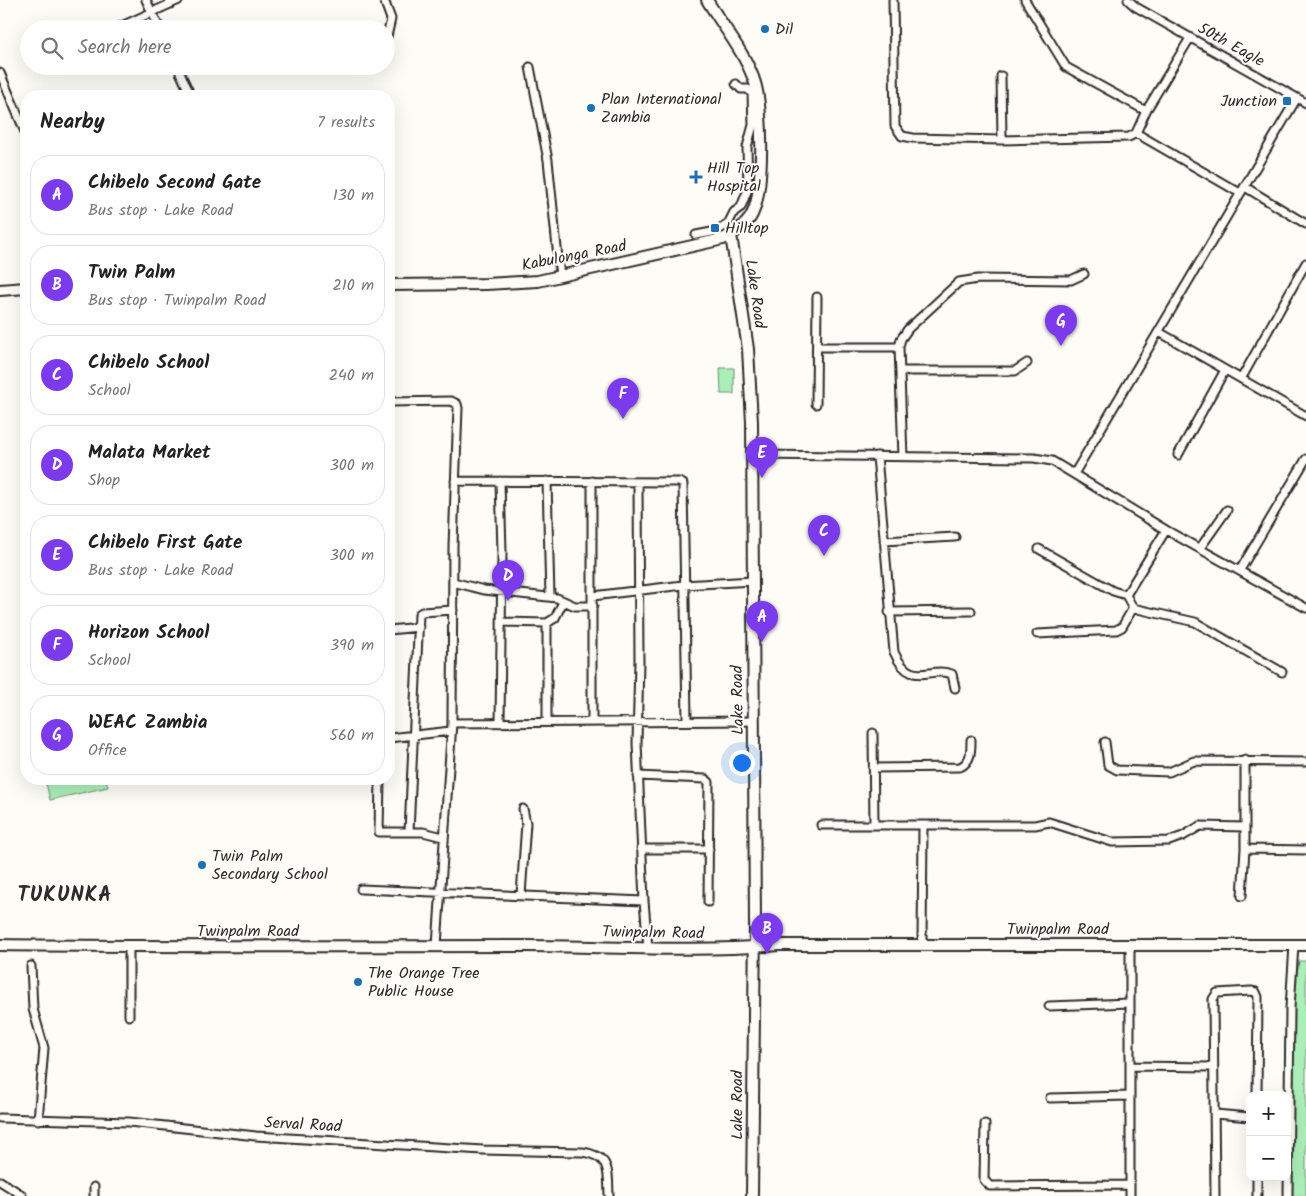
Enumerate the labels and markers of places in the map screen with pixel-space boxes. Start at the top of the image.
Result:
place label: Dil [775,17,793,42]
marker: Dil [759,23,771,35]
place label: Plan International Zambia [601,87,722,130]
place label: Junction [1220,89,1277,114]
marker: Junction [1281,95,1293,107]
marker: Plan International Zambia [585,102,597,114]
place label: Hill Top Hospital [707,156,761,199]
marker: Hill Top Hospital [689,170,703,184]
place label: Hilltop [725,216,769,241]
marker: Hilltop [709,222,721,234]
pin: G [1045,305,1077,346]
pin: F [607,378,639,419]
pin: E [746,437,778,478]
pin: C [808,515,840,556]
pin: D [492,560,524,601]
pin: A [746,601,778,642]
place label: Twin Palm Secondary School [212,844,328,887]
marker: Twin Palm Secondary School [196,859,208,871]
pin: B [751,913,783,954]
place label: The Orange Tree Public House [368,961,479,1004]
marker: The Orange Tree Public House [352,976,364,988]

